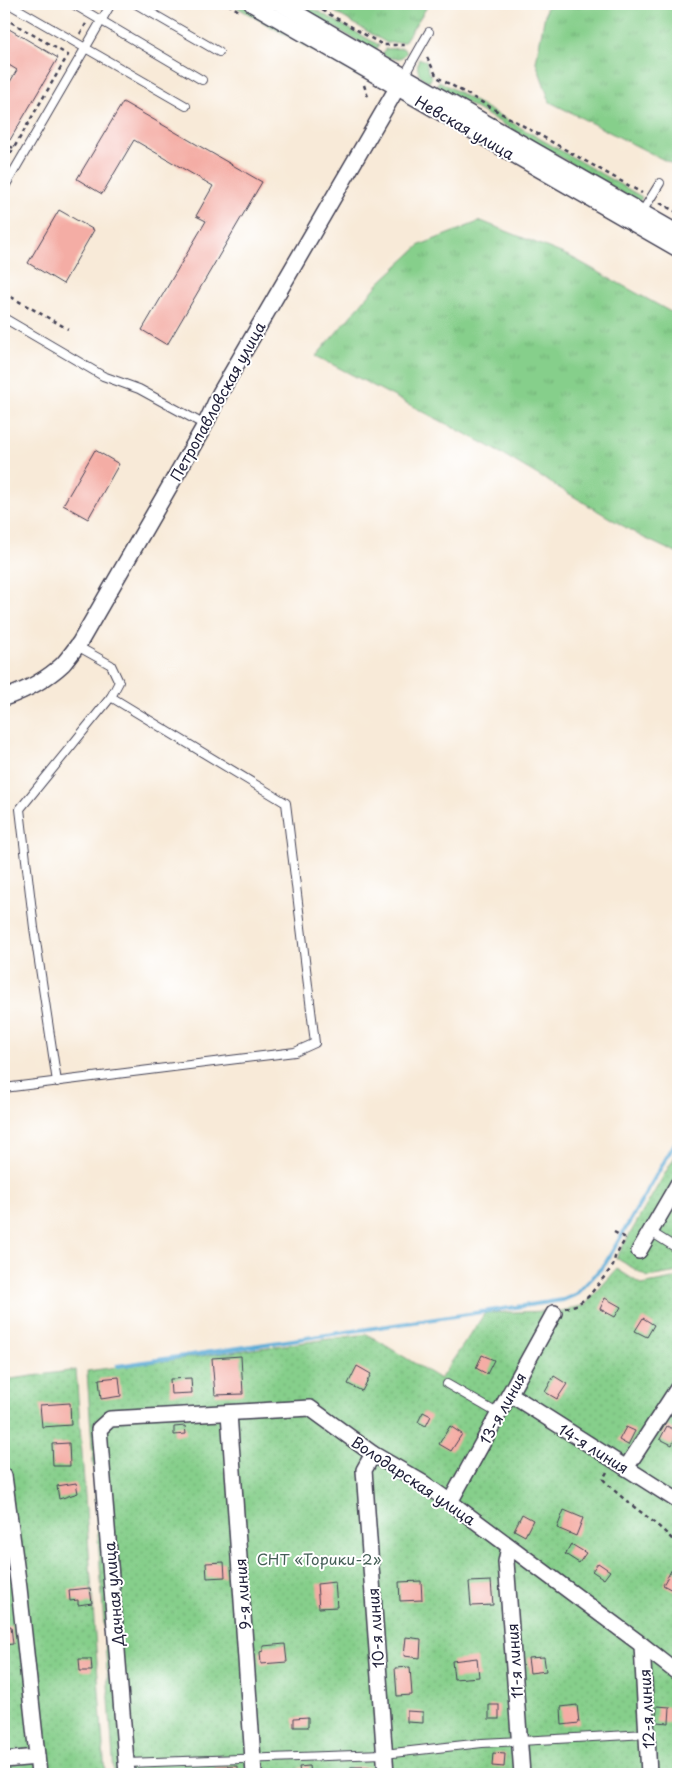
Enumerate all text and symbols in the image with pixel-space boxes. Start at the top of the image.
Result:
street label: Невская улица [411,89,520,165]
street label: Петропавловская улица [163,317,271,485]
street label: 13-я линия [473,1368,531,1448]
street label: 14-я линия [554,1417,634,1479]
street label: Володарская улица [347,1430,481,1531]
street label: Дачная улица [97,1540,129,1648]
park label: СНТ «Торики-2» [257,1547,382,1570]
street label: 9-я линия [228,1557,256,1631]
street label: 10-я линия [361,1587,389,1669]
street label: 11-я линия [500,1623,528,1699]
street label: 12-я линия [632,1668,660,1750]

